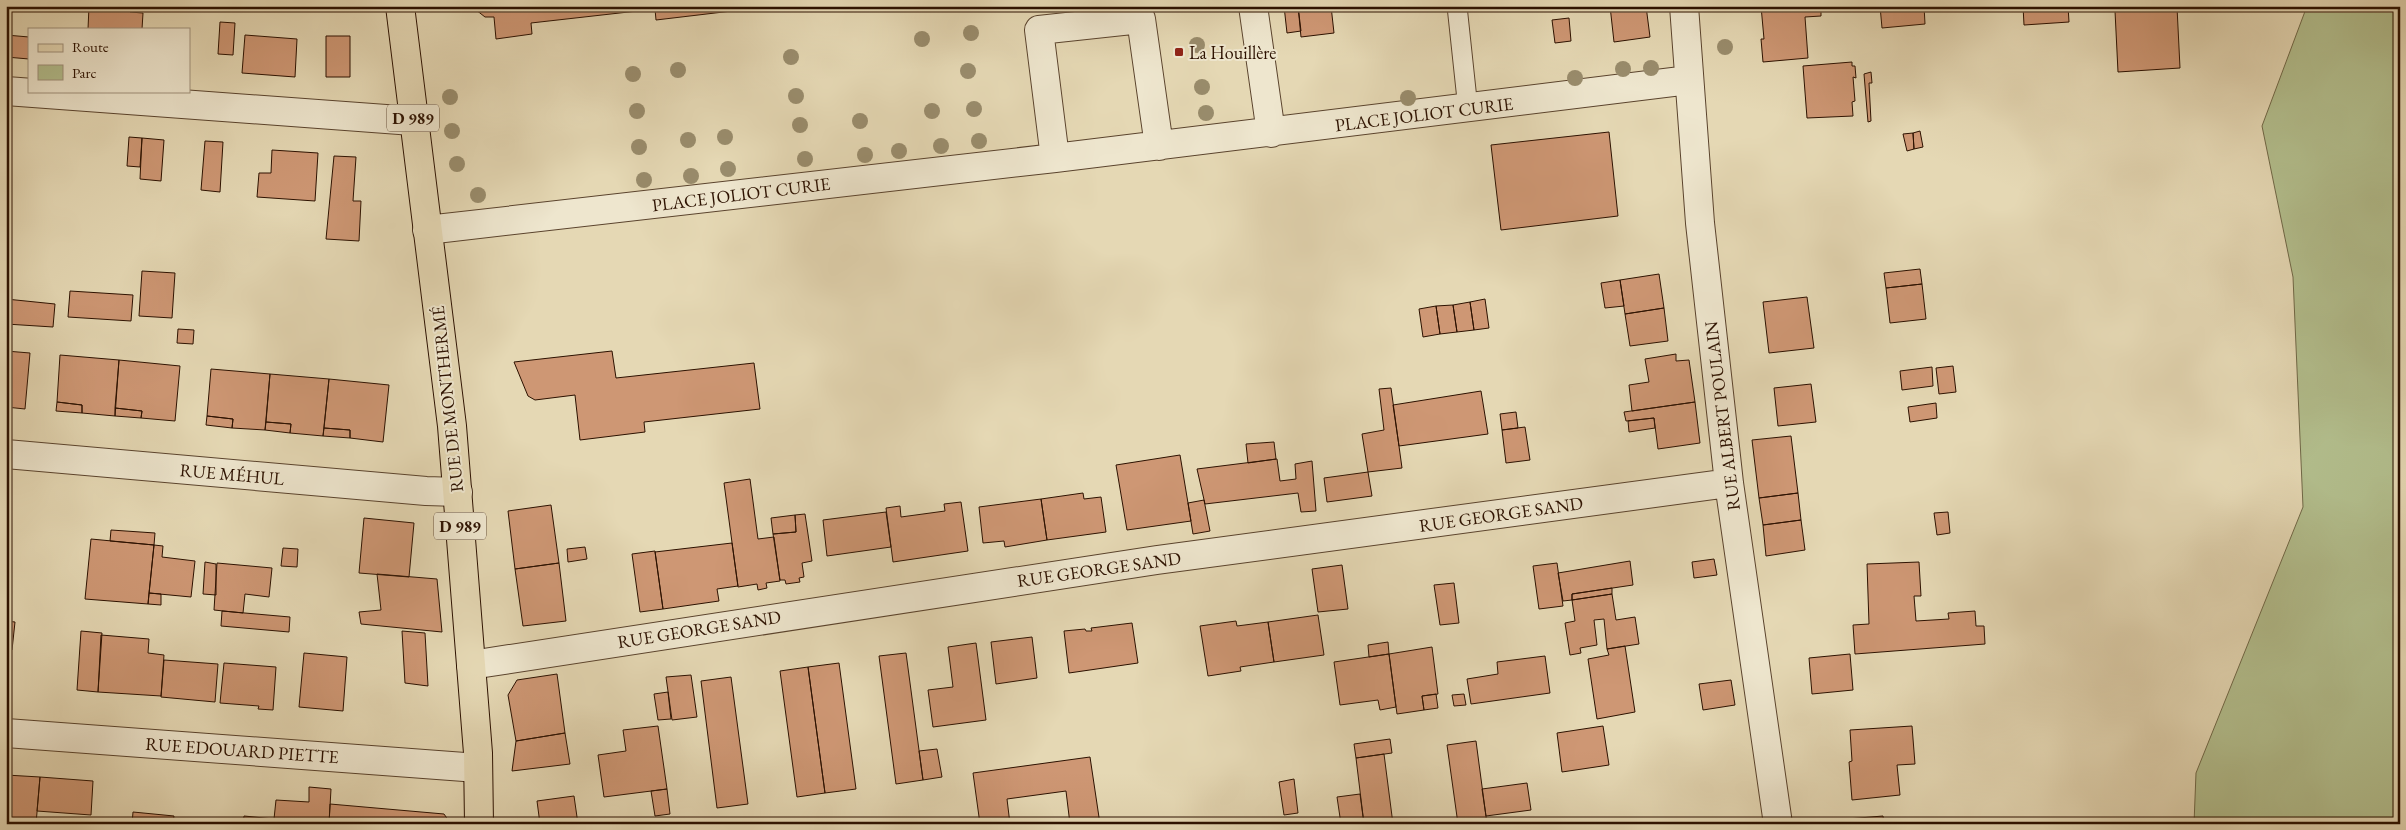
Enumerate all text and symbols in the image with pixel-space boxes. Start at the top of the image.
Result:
legend [28,28,190,92]
text: Route [72,37,109,56]
place label: La Houillère [1189,41,1276,64]
marker: La Houillère [1173,46,1185,58]
text: Parc [72,63,97,82]
street label: PLACE JOLIOT CURIE [1333,92,1515,136]
road number: D 989 [387,105,439,132]
street label: PLACE JOLIOT CURIE [650,172,832,216]
street label: RUE DE MONTHERMÉ [426,305,468,493]
street label: RUE ALBERT POULAIN [1699,319,1745,512]
street label: RUE MÉHUL [179,458,286,490]
street label: RUE GEORGE SAND [1418,491,1584,537]
road number: D 989 [434,512,486,540]
street label: RUE GEORGE SAND [1016,546,1182,592]
street label: RUE GEORGE SAND [616,605,782,653]
street label: RUE EDOUARD PIETTE [145,732,339,768]

